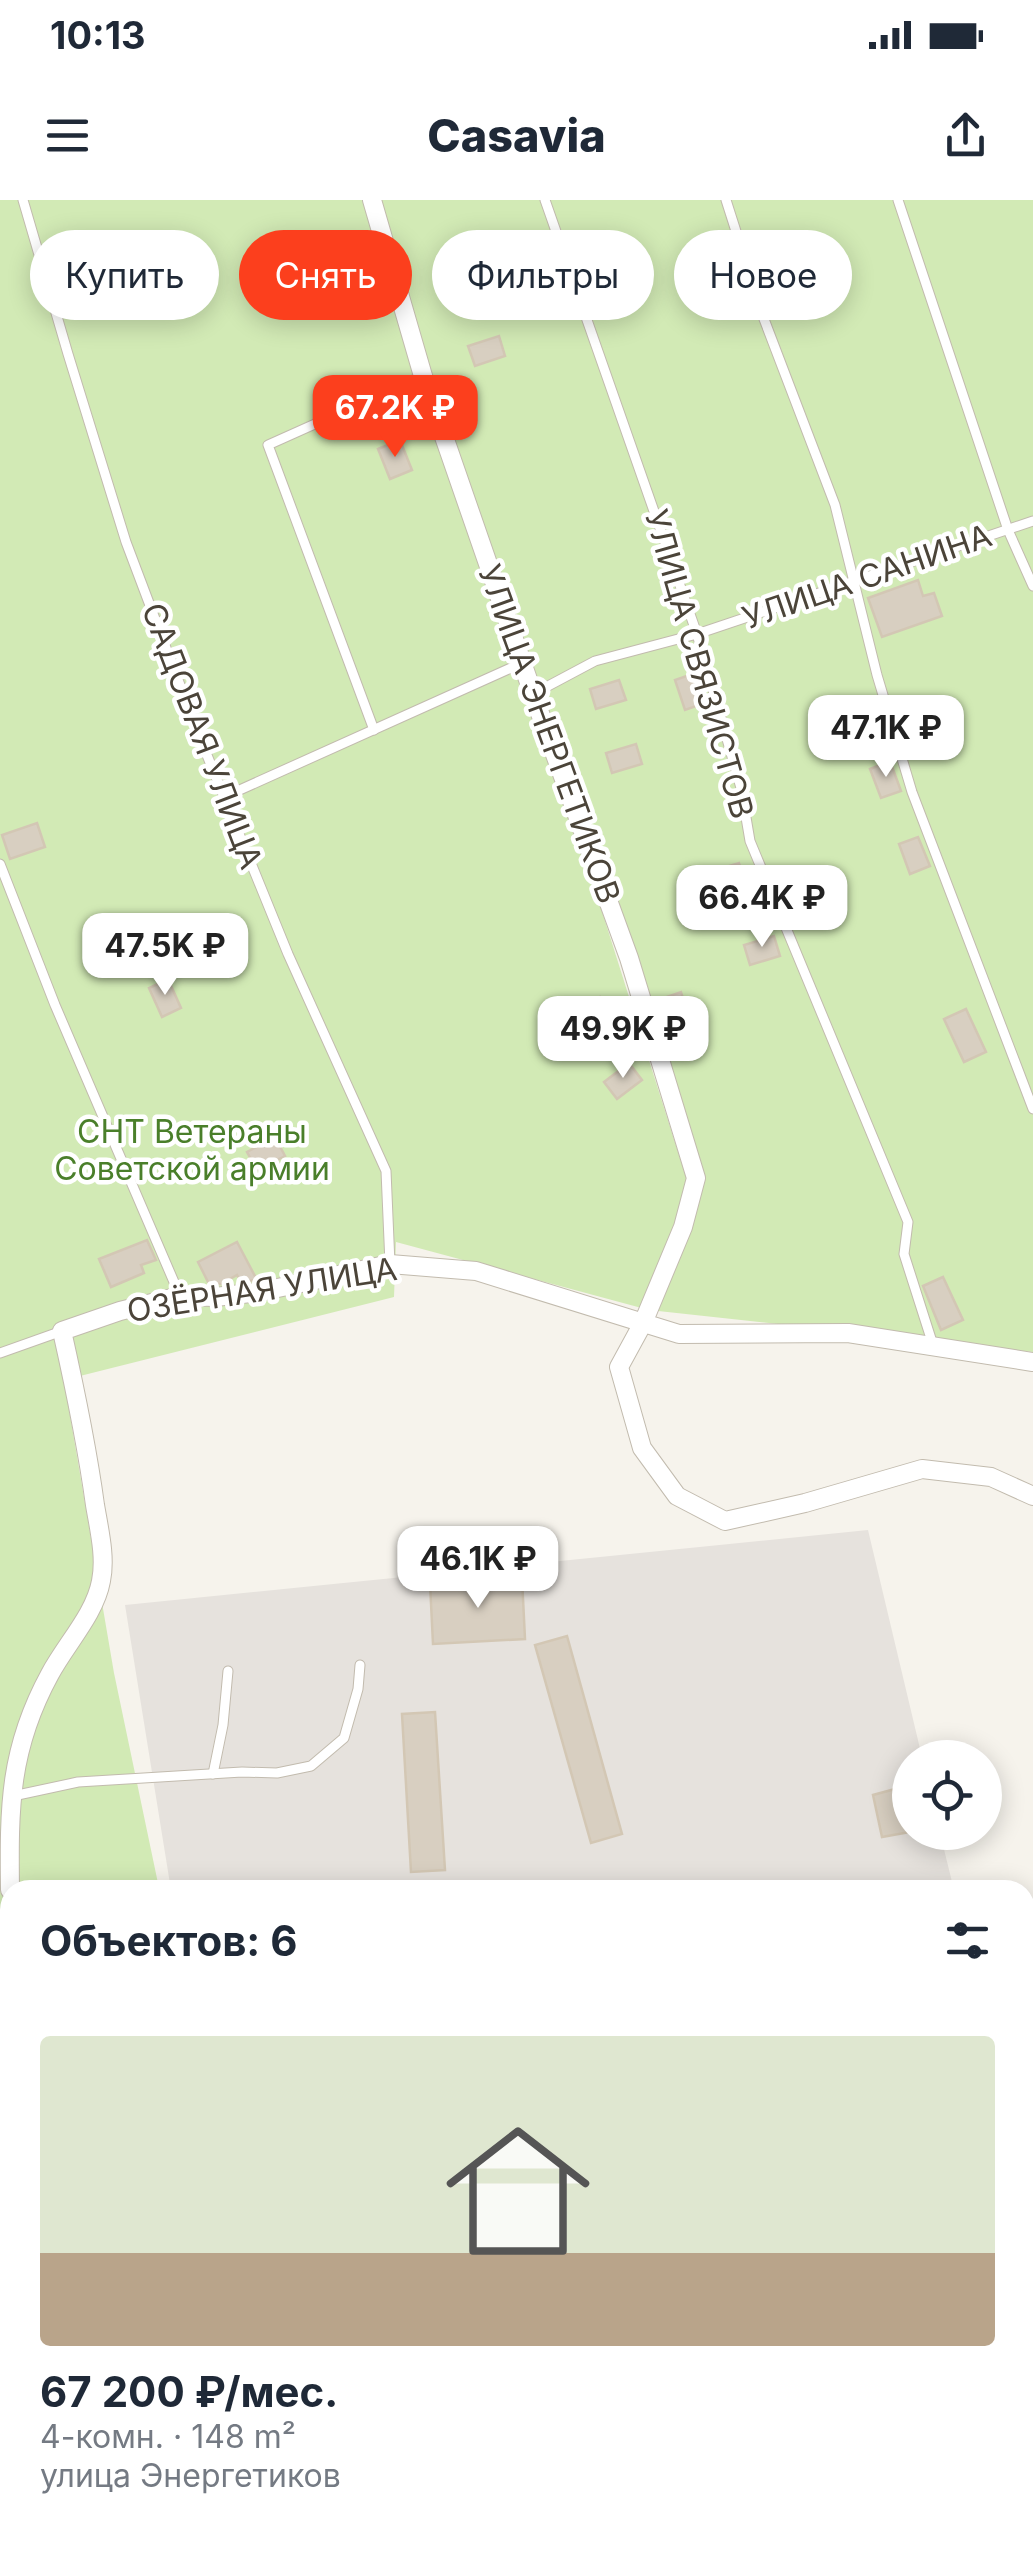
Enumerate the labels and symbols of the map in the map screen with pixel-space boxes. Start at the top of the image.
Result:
pin: 67.2K ₽ [303,375,487,460]
street label: УЛИЦА СВЯЗИСТОВ [637,505,762,823]
street label: УЛИЦА САНИНА [737,516,997,637]
street label: УЛИЦА ЭНЕРГЕТИКОВ [470,559,629,908]
street label: САДОВАЯ УЛИЦА [134,597,271,874]
pin: 47.1K ₽ [794,695,978,780]
pin: 66.4K ₽ [670,865,854,950]
pin: 47.5K ₽ [73,913,257,998]
pin: 49.9K ₽ [531,996,715,1081]
park label: СНТ Ветераны Советской армии [54,1112,330,1188]
street label: ОЗЁРНАЯ УЛИЦА [124,1249,400,1330]
pin: 46.1K ₽ [386,1526,570,1611]

